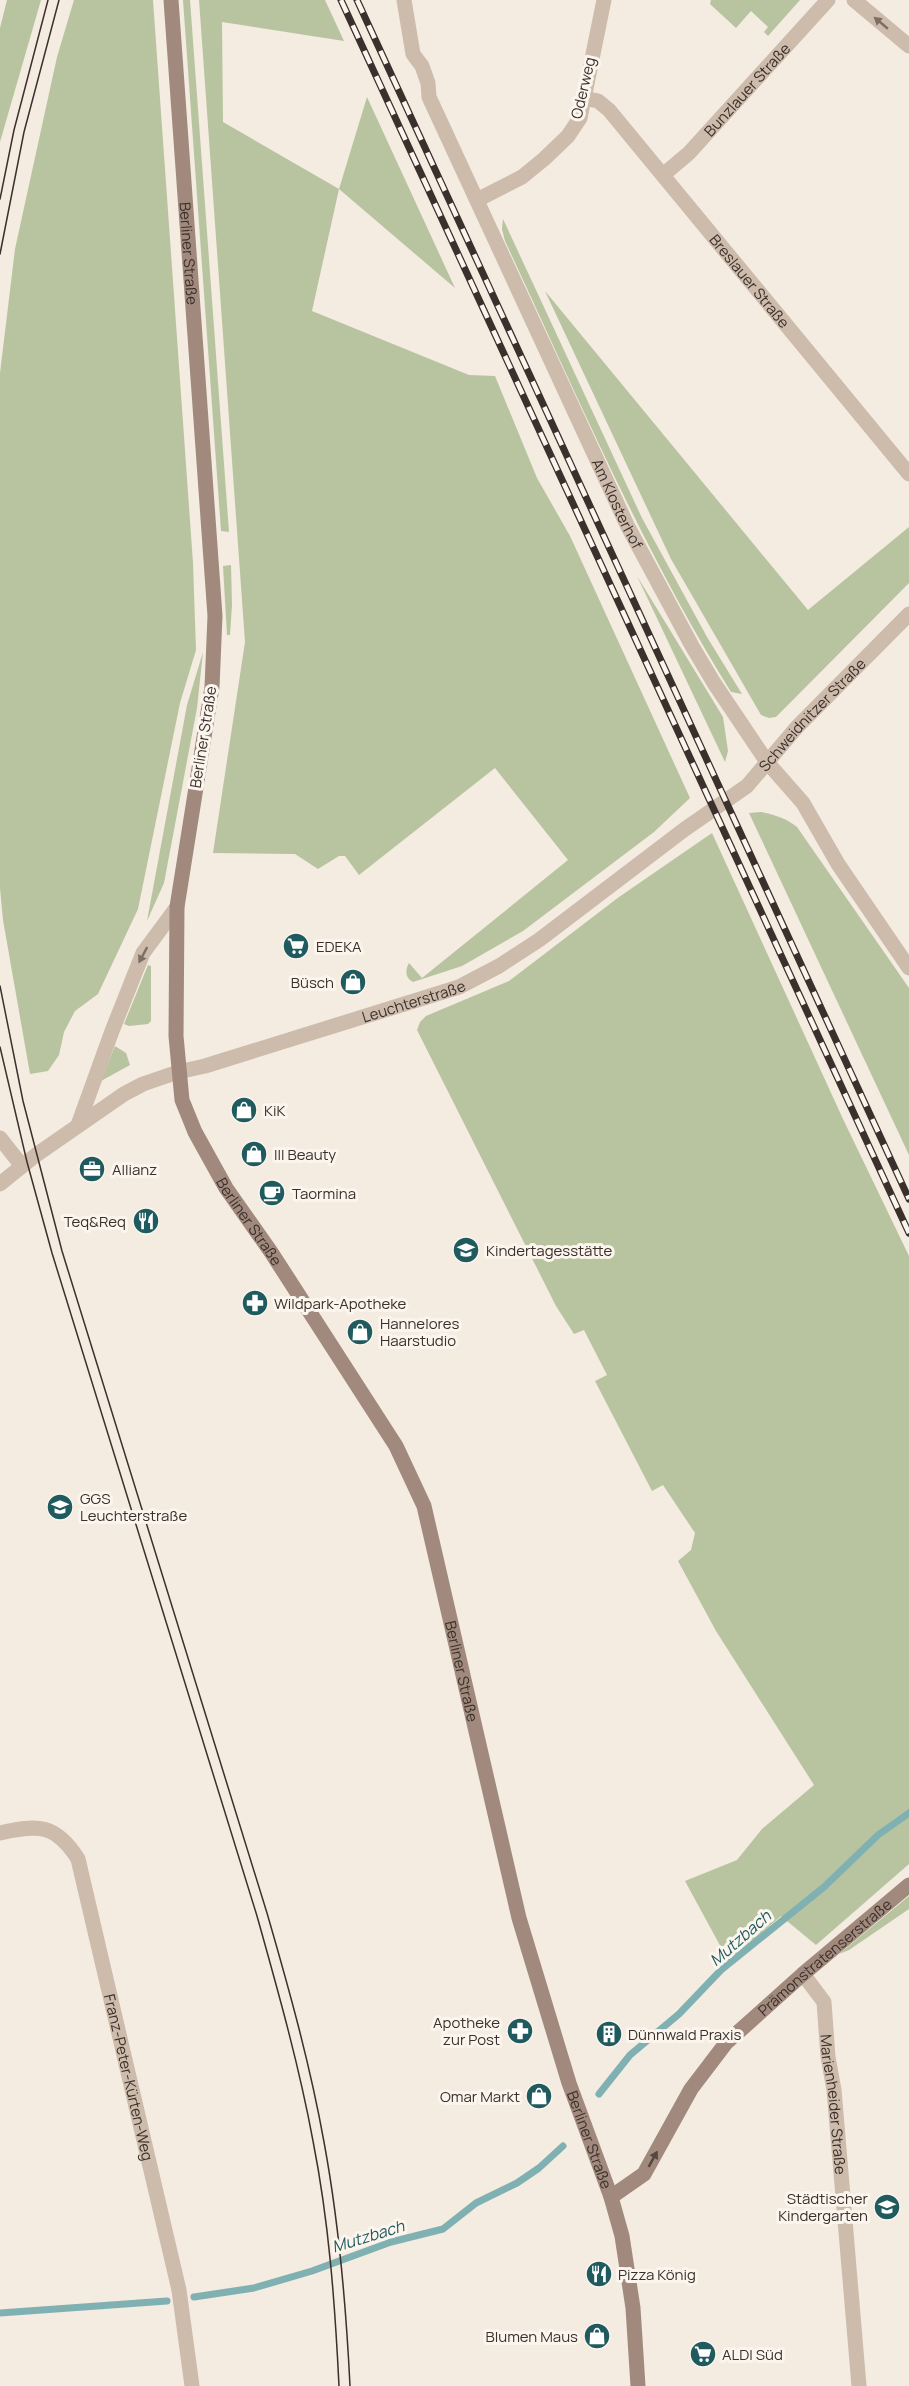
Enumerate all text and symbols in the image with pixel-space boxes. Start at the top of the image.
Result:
one-way arrow [874,17,889,29]
street label: Bunzlauer Straße [699,38,795,141]
street label: Oderweg [566,55,600,121]
street label: Berliner Straße [175,201,203,306]
street label: Breslauer Straße [705,230,795,332]
street label: Am Klosterhof [587,455,649,553]
street label: Schweidnitzer Straße [753,653,870,776]
street label: Berliner Straße [185,684,221,789]
supermarket icon: EDEKA [281,931,311,961]
place label: EDEKA [316,936,362,957]
one-way arrow [139,947,148,964]
shop icon: Büsch [338,967,368,997]
place label: Büsch [291,972,334,993]
street label: Leuchterstraße [359,975,469,1027]
shop icon: KiK [229,1095,259,1125]
place label: KiK [264,1100,285,1121]
shop icon: III Beauty [239,1139,269,1169]
place label: III Beauty [274,1144,336,1165]
office icon: Allianz [77,1154,107,1184]
place label: Allianz [112,1159,157,1180]
street label: Berliner Straße [212,1174,288,1270]
cafe icon: Taormina [257,1178,287,1208]
place label: Taormina [292,1183,356,1204]
restaurant icon: Teq&Req [131,1206,161,1236]
place label: Teq&Req [64,1211,126,1232]
school or university icon: Kindertagesstätte [451,1235,481,1265]
place label: Kindertagesstätte [486,1240,613,1261]
pharmacy icon: Wildpark-Apotheke [240,1288,270,1318]
place label: Wildpark-Apotheke [274,1293,406,1314]
place label: Hannelores Haarstudio [380,1313,460,1351]
shop icon: Hannelores Haarstudio [345,1317,375,1347]
place label: GGS Leuchterstraße [80,1488,187,1526]
school or university icon: GGS Leuchterstraße [45,1492,75,1522]
street label: Berliner Straße [440,1619,484,1724]
street label: Prämonstratenserstraße [753,1893,896,2020]
water label: Mutzbach [705,1905,776,1971]
street label: Franz-Peter-Kürten-Weg [99,1992,159,2163]
place label: Apotheke zur Post [433,2012,500,2050]
pharmacy icon: Apotheke zur Post [505,2016,535,2046]
building icon: Dünnwald Praxis [594,2019,624,2049]
place label: Dünnwald Praxis [628,2024,741,2045]
street label: Marienheider Straße [816,2034,852,2176]
shop icon: Omar Markt [524,2081,554,2111]
place label: Omar Markt [440,2086,520,2107]
street label: Berliner Straße [562,2088,618,2192]
one-way arrow [648,2150,658,2167]
place label: Städtischer Kindergarten [778,2188,869,2226]
school or university icon: Städtischer Kindergarten [872,2192,902,2222]
water label: Mutzbach [329,2214,407,2257]
restaurant icon: Pizza König [584,2259,614,2289]
place label: Pizza König [618,2264,696,2285]
shop icon: Blumen Maus [582,2321,612,2351]
place label: Blumen Maus [486,2326,578,2347]
supermarket icon: ALDI Süd [688,2339,718,2369]
place label: ALDI Süd [722,2344,783,2365]

